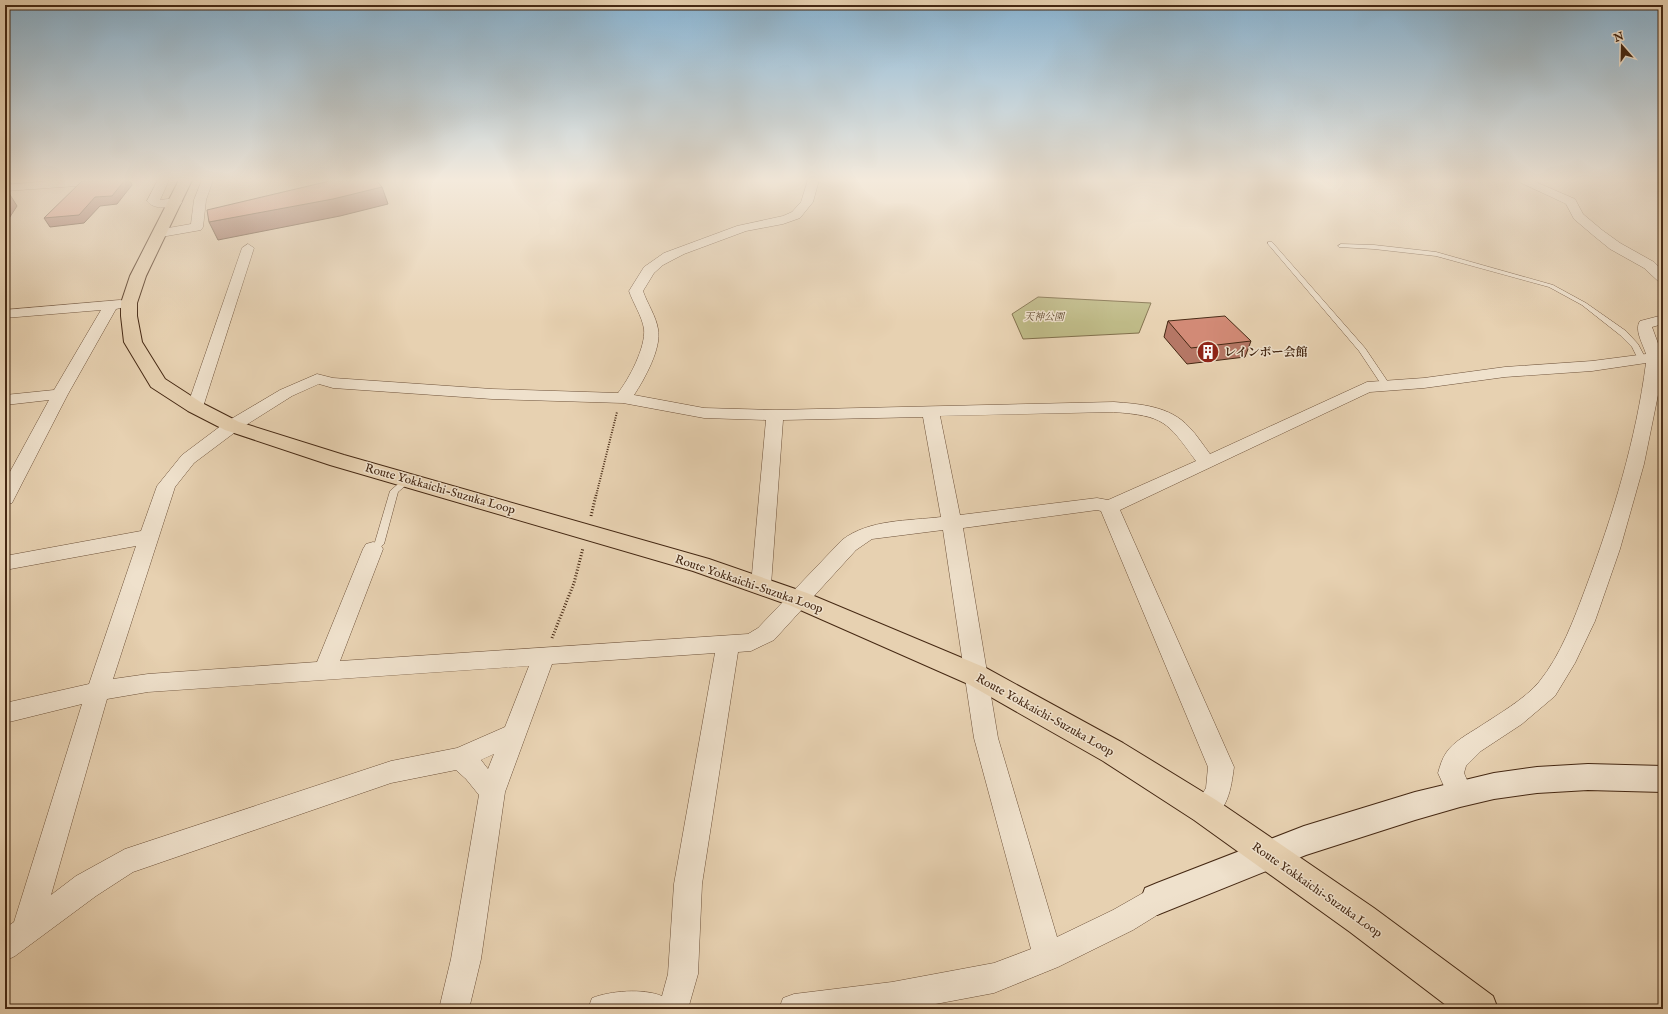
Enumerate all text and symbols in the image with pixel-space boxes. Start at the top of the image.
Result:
north arrow [1602,26,1642,66]
text: N [1611,29,1626,46]
park label: 天神公園 [1024,311,1066,324]
building icon: レインボー会館 [1195,339,1221,365]
place label: レインボー会館 [1224,345,1307,360]
street label: Route Yokkaichi-Suzuka Loop [363,460,517,519]
street label: Route Yokkaichi-Suzuka Loop [673,552,826,618]
street label: Route Yokkaichi-Suzuka Loop [973,671,1117,760]
street label: Route Yokkaichi-Suzuka Loop [1248,839,1386,942]

